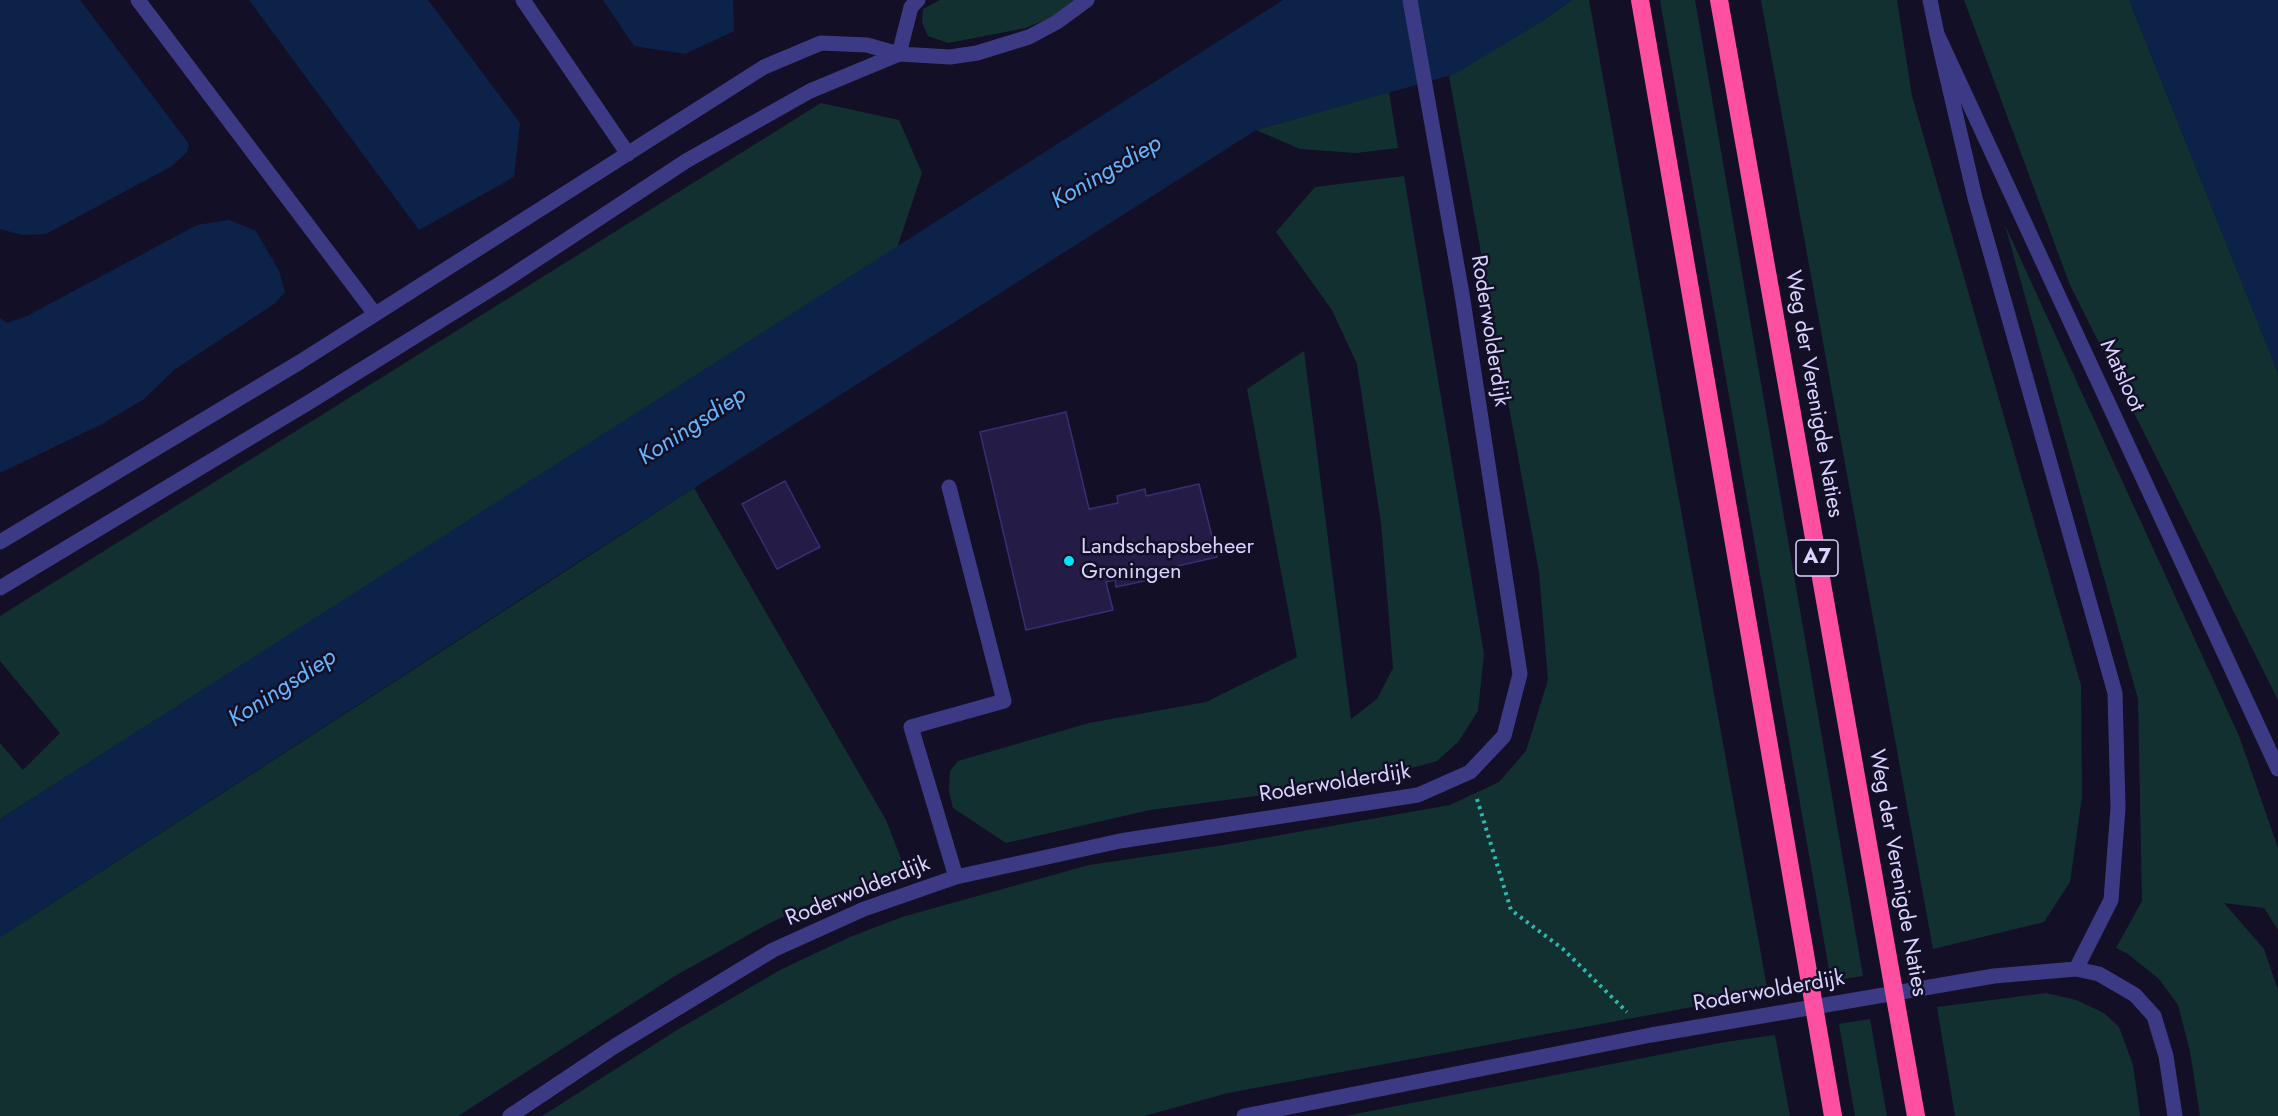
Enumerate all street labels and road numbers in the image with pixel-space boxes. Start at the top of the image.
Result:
street label: Roderwolderdijk [1464,253,1514,409]
street label: Weg der Verenigde Naties [1778,268,1848,520]
street label: Matsloot [2093,336,2149,416]
road number: A7 [1796,540,1838,576]
street label: Weg der Verenigde Naties [1862,747,1932,999]
street label: Roderwolderdijk [1257,759,1413,809]
street label: Roderwolderdijk [782,851,934,933]
street label: Roderwolderdijk [1691,966,1847,1018]

